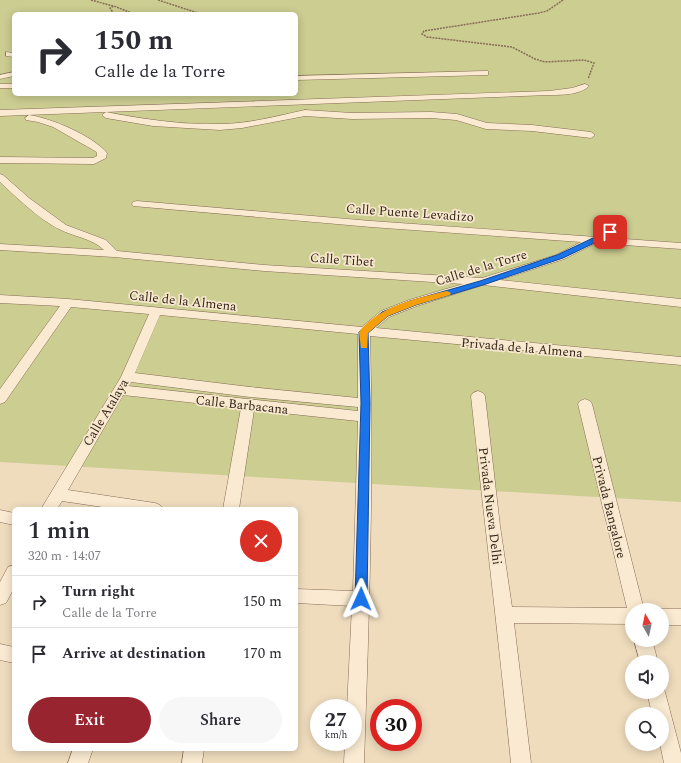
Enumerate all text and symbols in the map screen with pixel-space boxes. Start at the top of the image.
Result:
text: 150 m [94,19,173,62]
icon: right [28,28,80,80]
text: Calle de la Torre [94,58,225,85]
street label: Calle Puente Levadizo [345,199,475,227]
pin [593,215,627,249]
icon: arrive [599,221,621,243]
street label: Calle de la Torre [433,245,530,291]
street label: Calle Tibet [309,248,375,272]
street label: Calle de la Almena [128,285,238,317]
street label: Privada de la Almena [460,333,584,363]
street label: Calle Atalaya [78,374,134,450]
street label: Calle Barbacana [195,390,290,420]
street label: Privada Nueva Delhi [473,446,507,566]
street label: Privada Bangalore [587,454,631,561]
text: 1 min [28,513,90,549]
button: close [240,520,282,562]
text: 320 m · 14:07 [28,546,101,566]
position arrow [340,578,382,620]
text: Turn right [62,580,135,603]
text: 150 m [243,590,282,613]
icon: right [28,591,50,613]
text: Calle de la Torre [62,603,157,623]
north arrow [625,603,669,647]
map controls [625,603,669,751]
text: Arrive at destination [62,642,206,665]
text: 170 m [243,642,282,665]
icon: arrive [28,643,50,665]
button: sound [625,655,669,699]
button: Exit [28,697,151,743]
button: Share [159,697,282,743]
speed limit sign: 30 [370,699,422,751]
text: 27 [325,705,347,735]
button: search [625,707,669,751]
text: km/h [325,727,347,743]

